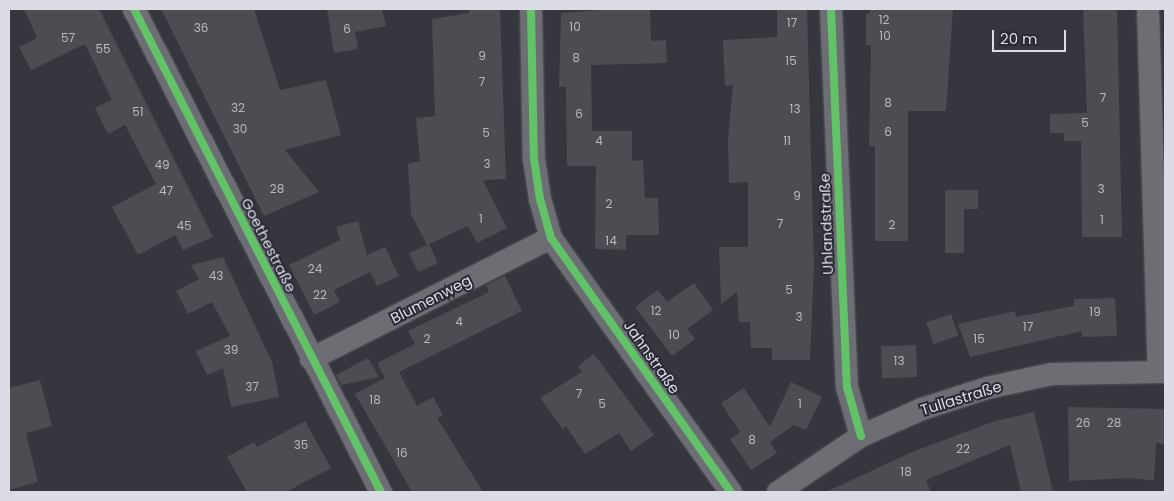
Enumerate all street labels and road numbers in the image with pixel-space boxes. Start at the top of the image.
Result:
street label: Uhlandstraße [815,173,837,275]
street label: Goethestraße [237,195,301,295]
street label: Blumenweg [387,271,475,327]
street label: Jahnstraße [620,317,684,397]
street label: Tullastraße [918,377,1004,419]

